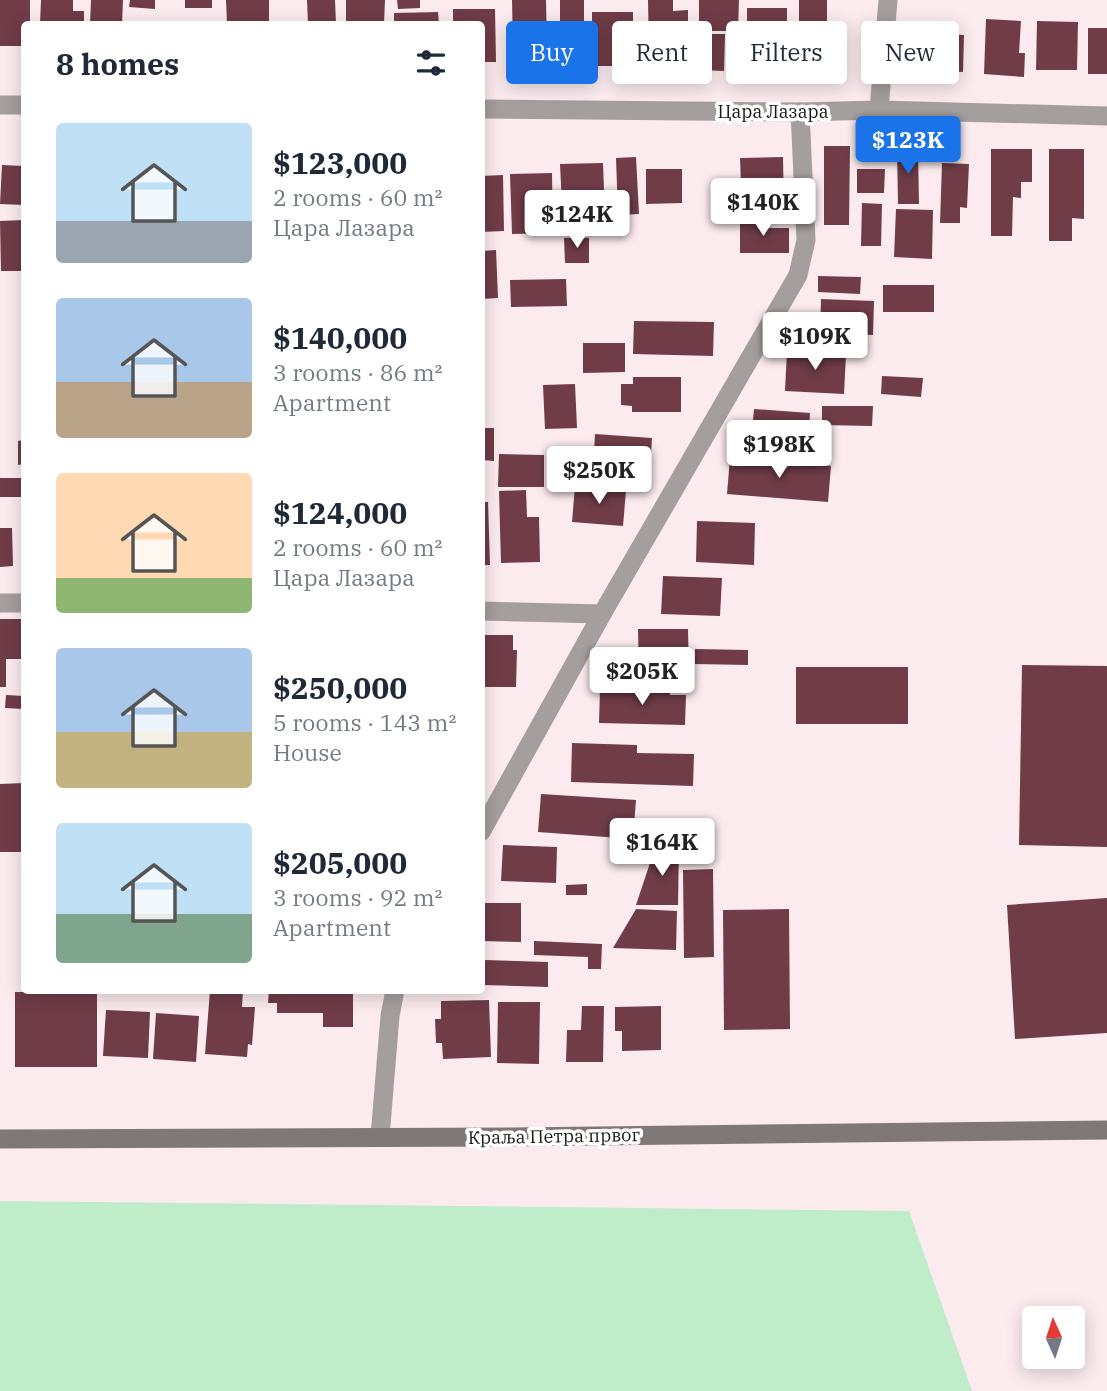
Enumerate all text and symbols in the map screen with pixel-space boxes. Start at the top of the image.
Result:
chip: Buy [506,21,598,84]
chip: Rent [612,21,712,84]
chip: Filters [726,21,847,84]
chip: New [861,21,959,84]
text: 8 homes [56,44,179,83]
icon: filters [412,44,450,82]
street label: Цара Лазара [717,100,829,123]
pin: $123K [859,116,957,176]
text: $123K [872,124,944,154]
text: $123,000 [273,143,407,182]
icon: home [112,151,196,235]
pin: $140K [714,178,812,238]
text: 2 rooms · 60 m² [273,182,443,212]
text: $140K [727,186,799,216]
pin: $124K [528,190,626,250]
text: $124K [541,198,613,228]
text: Цара Лазара [273,212,415,242]
pin: $109K [766,312,864,372]
text: $140,000 [273,318,407,357]
text: $109K [779,320,851,350]
icon: home [112,326,196,410]
text: 3 rooms · 86 m² [273,357,443,387]
text: Apartment [273,387,391,417]
pin: $198K [730,420,828,480]
text: $198K [743,428,815,458]
pin: $250K [550,447,648,506]
text: $250K [563,454,635,484]
text: $124,000 [273,493,407,532]
icon: home [112,501,196,585]
text: 2 rooms · 60 m² [273,532,443,562]
text: Цара Лазара [273,562,415,592]
pin: $205K [593,648,691,707]
text: $205K [606,655,678,685]
text: $250,000 [273,668,407,707]
icon: home [112,676,196,760]
text: 5 rooms · 143 m² [273,707,456,737]
text: House [273,737,342,767]
pin: $164K [613,818,711,878]
text: $164K [626,826,698,856]
text: $205,000 [273,843,407,882]
icon: home [112,851,196,935]
text: 3 rooms · 92 m² [273,882,443,912]
text: Apartment [273,912,391,942]
street label: Краља Петра првог [468,1123,641,1149]
north arrow [1022,1306,1085,1368]
map controls [1022,1306,1085,1369]

